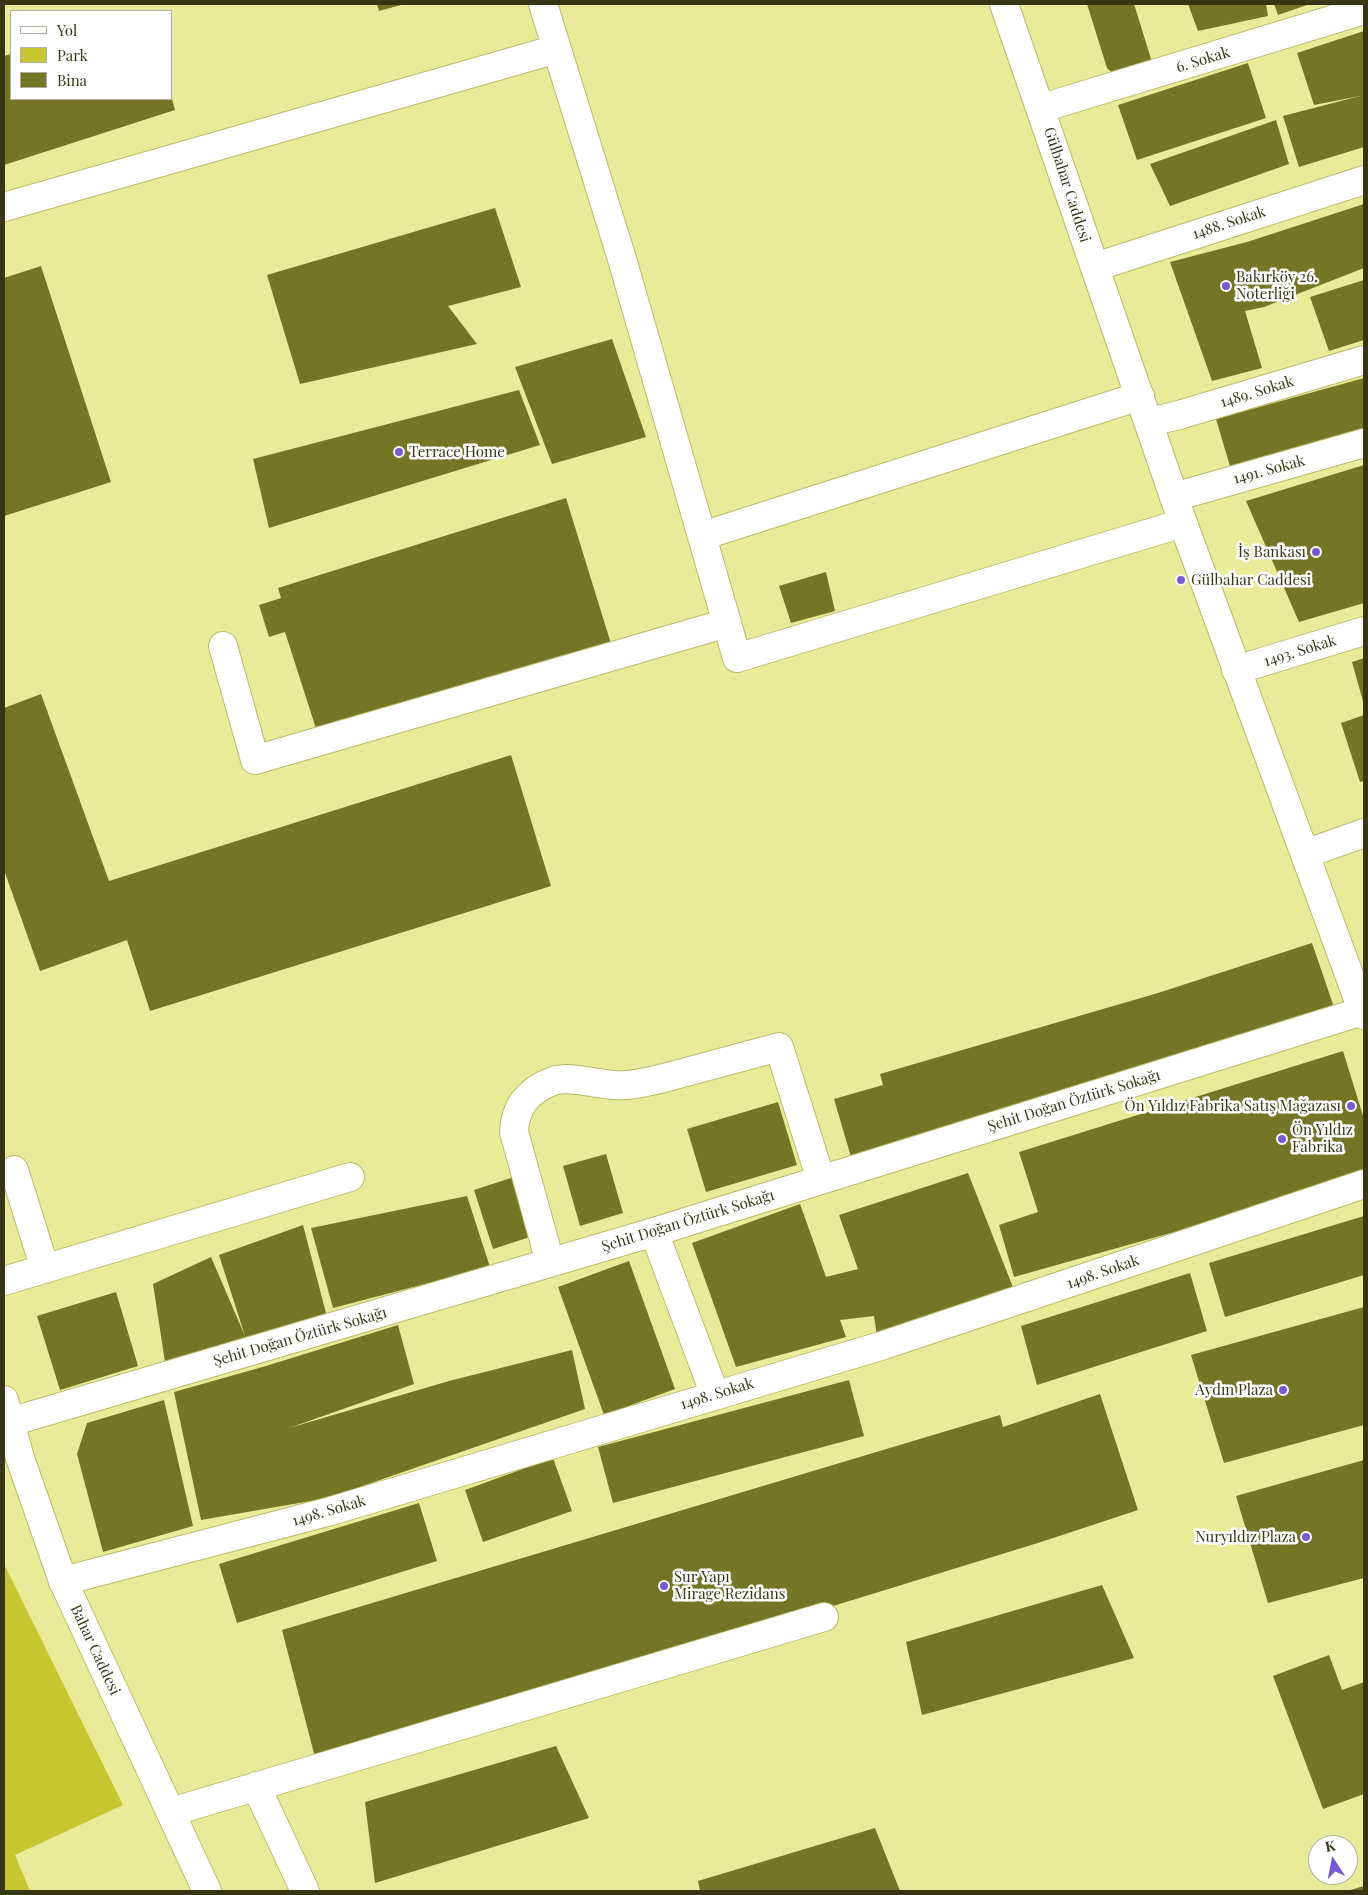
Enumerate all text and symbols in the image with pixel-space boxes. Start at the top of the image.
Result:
legend [10,10,172,100]
text: Yol [57,20,77,40]
street label: 6. Sokak [1174,43,1232,77]
text: Park [57,45,88,65]
text: Bina [57,70,87,90]
street label: Gülbahar Caddesi [1040,125,1094,245]
street label: 1488. Sokak [1190,203,1268,243]
place label: Bakırköy 26. Noterliği [1236,268,1318,303]
marker: Bakırköy 26. Noterliği [1220,280,1232,292]
street label: 1489. Sokak [1218,372,1296,412]
place label: Terrace Home [409,443,505,461]
marker: Terrace Home [393,446,405,458]
street label: 1491. Sokak [1231,452,1307,488]
place label: İş Bankası [1238,543,1306,561]
marker: İş Bankası [1310,546,1322,558]
place label: Gülbahar Caddesi [1191,571,1311,589]
marker: Gülbahar Caddesi [1175,574,1187,586]
street label: 1493. Sokak [1262,631,1338,671]
street label: Şehit Doğan Öztürk Sokağı [985,1066,1163,1136]
place label: Ön Yıldız Fabrika Satış Mağazası [1125,1097,1341,1115]
marker: Ön Yıldız Fabrika Satış Mağazası [1345,1100,1357,1112]
place label: Ön Yıldız Fabrika [1292,1121,1353,1156]
marker: Ön Yıldız Fabrika [1276,1133,1288,1145]
street label: Şehit Doğan Öztürk Sokağı [599,1186,777,1256]
street label: 1498. Sokak [1064,1251,1142,1293]
street label: Şehit Doğan Öztürk Sokağı [211,1304,389,1370]
street label: 1498. Sokak [678,1374,756,1414]
place label: Aydın Plaza [1195,1381,1273,1399]
marker: Aydın Plaza [1277,1384,1289,1396]
street label: 1498. Sokak [290,1492,368,1530]
place label: Nuryıldız Plaza [1195,1528,1296,1546]
marker: Nuryıldız Plaza [1300,1531,1312,1543]
place label: Sur Yapı Mirage Rezidans [674,1568,785,1603]
marker: Sur Yapı Mirage Rezidans [658,1580,670,1592]
street label: Bahar Caddesi [66,1602,124,1698]
north arrow [1308,1835,1358,1885]
text: K [1324,1835,1337,1856]

